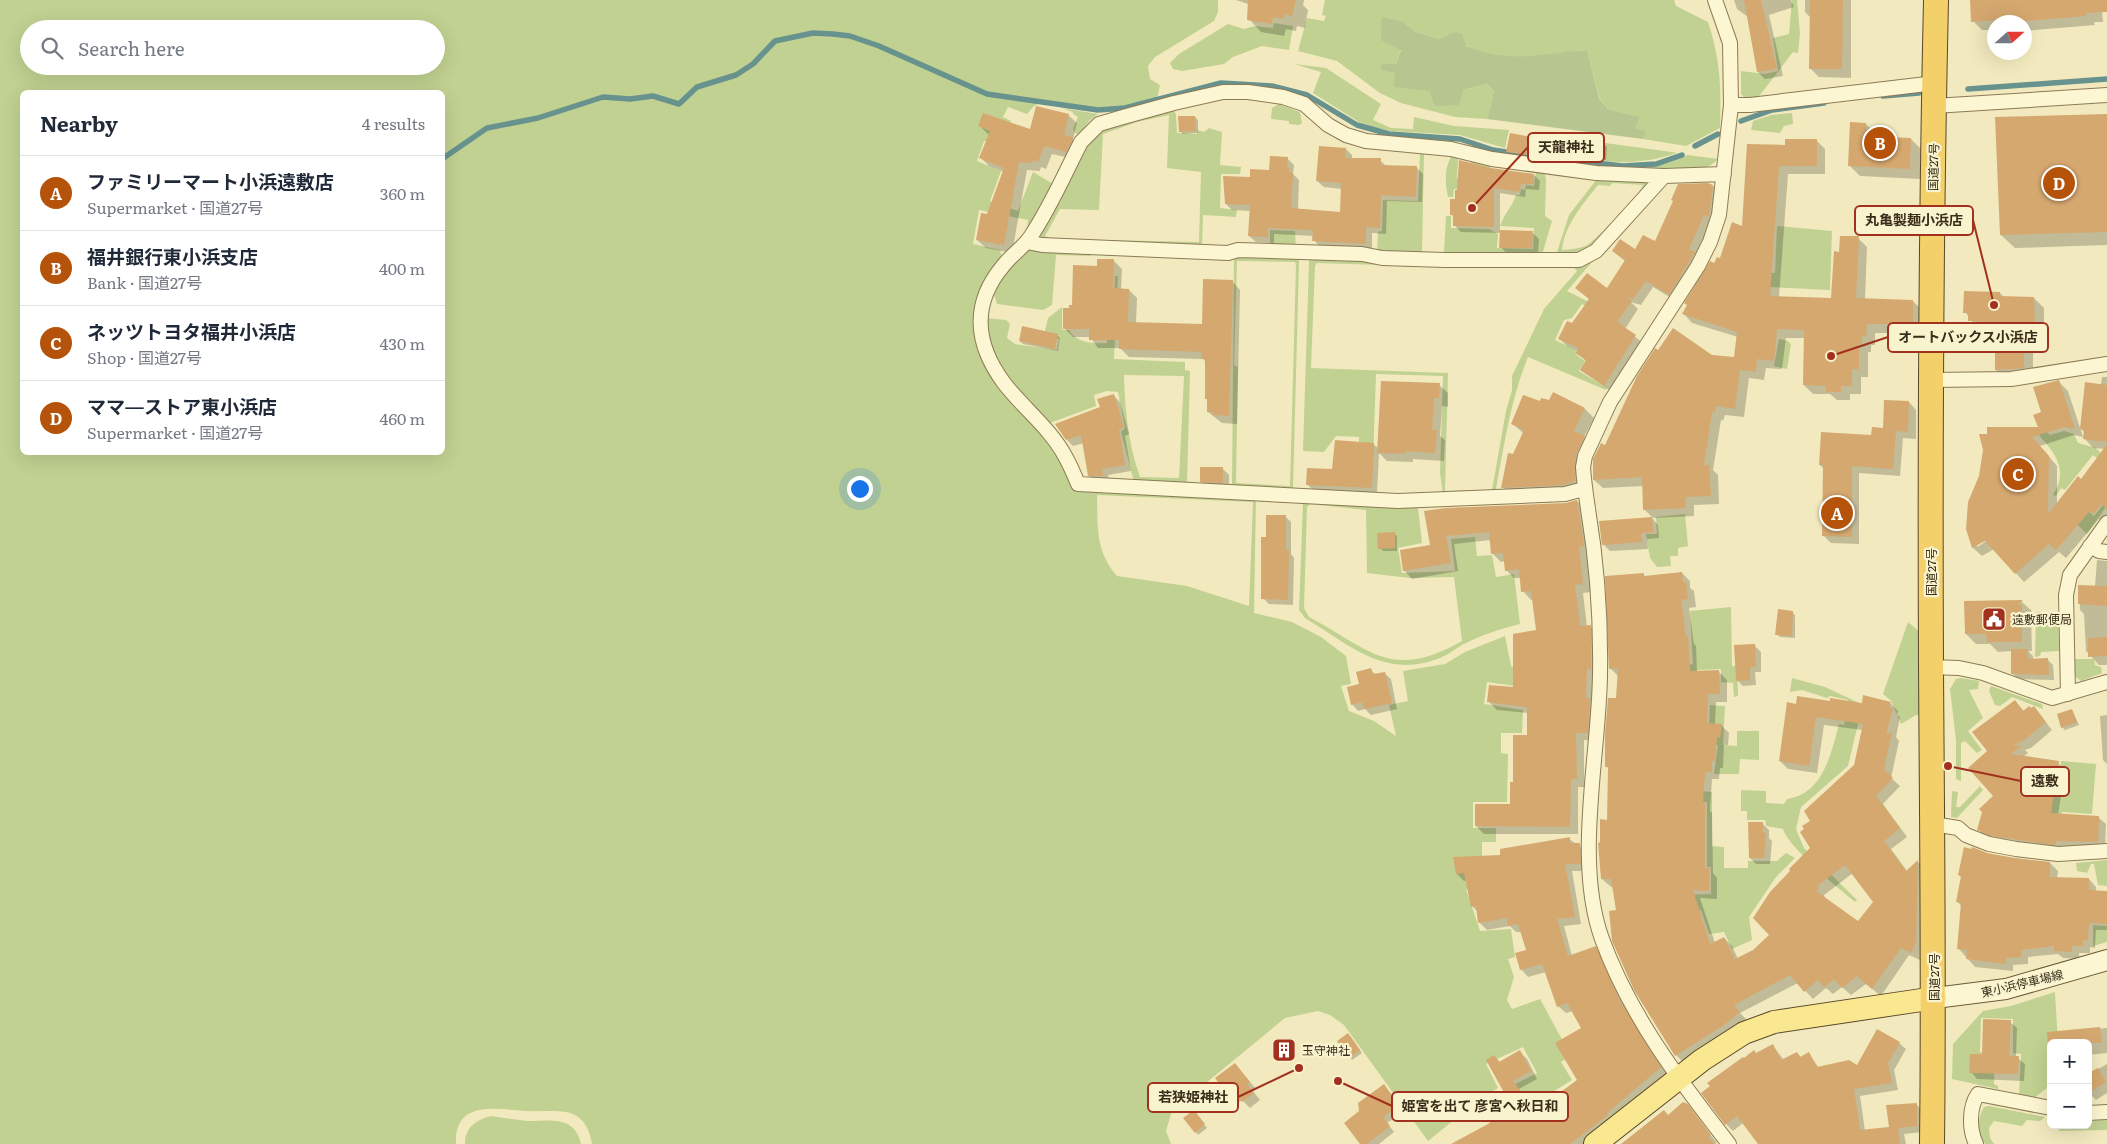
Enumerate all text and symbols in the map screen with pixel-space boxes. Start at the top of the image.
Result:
north arrow [1987,15,2032,60]
search box [20,20,445,75]
icon: search [38,34,66,62]
text: Search here [78,34,185,62]
text: Nearby [40,107,118,138]
text: 4 results [362,111,425,135]
pin: B [1864,124,1896,162]
callout: 天龍神社 [1528,133,1604,162]
text: 天龍神社 [1538,136,1594,156]
street label: 国道27号 [1924,143,1942,191]
pin: D [2043,164,2075,202]
text: ファミリーマート小浜遠敷店 [87,167,334,195]
text: A [50,181,62,205]
text: 360 m [380,181,425,205]
text: Supermarket · 国道27号 [87,195,263,219]
callout: 丸亀製麺小浜店 [1855,206,1973,235]
text: 丸亀製麺小浜店 [1865,209,1963,229]
text: 福井銀行東小浜支店 [87,242,258,270]
text: B [50,256,62,280]
text: 400 m [379,256,425,280]
text: Bank · 国道27号 [87,270,202,294]
text: ネッツトヨタ福井小浜店 [87,317,296,345]
callout: オートバックス小浜店 [1888,323,2048,352]
text: オートバックス小浜店 [1898,326,2038,346]
text: C [50,331,62,355]
text: 430 m [380,331,425,355]
text: Shop · 国道27号 [87,345,202,369]
text: ママ―ストア東小浜店 [87,392,277,420]
text: D [50,406,62,430]
text: 460 m [380,406,425,430]
text: Supermarket · 国道27号 [87,420,263,444]
pin: C [2002,455,2034,493]
your location [847,476,873,502]
pin: A [1821,494,1853,532]
street label: 国道27号 [1922,548,1940,596]
public building icon: 遠敷郵便局 [1981,606,2007,632]
place label: 遠敷郵便局 [2012,610,2072,628]
callout: 遠敷 [2021,767,2069,796]
text: 遠敷 [2031,770,2059,790]
street label: 国道27号 [1925,953,1943,1001]
street label: 東小浜停車場線 [1979,965,2065,1001]
building icon: 玉守神社 [1271,1037,1297,1063]
map controls [2047,1039,2092,1129]
button: + [2047,1039,2092,1084]
place label: 玉守神社 [1302,1041,1350,1059]
callout: 若狭姫神社 [1148,1083,1238,1112]
button: − [2047,1084,2092,1129]
text: 若狭姫神社 [1158,1086,1228,1106]
callout: 姫宮を出て 彦宮へ秋日和 [1392,1092,1568,1121]
text: 姫宮を出て 彦宮へ秋日和 [1402,1095,1558,1115]

